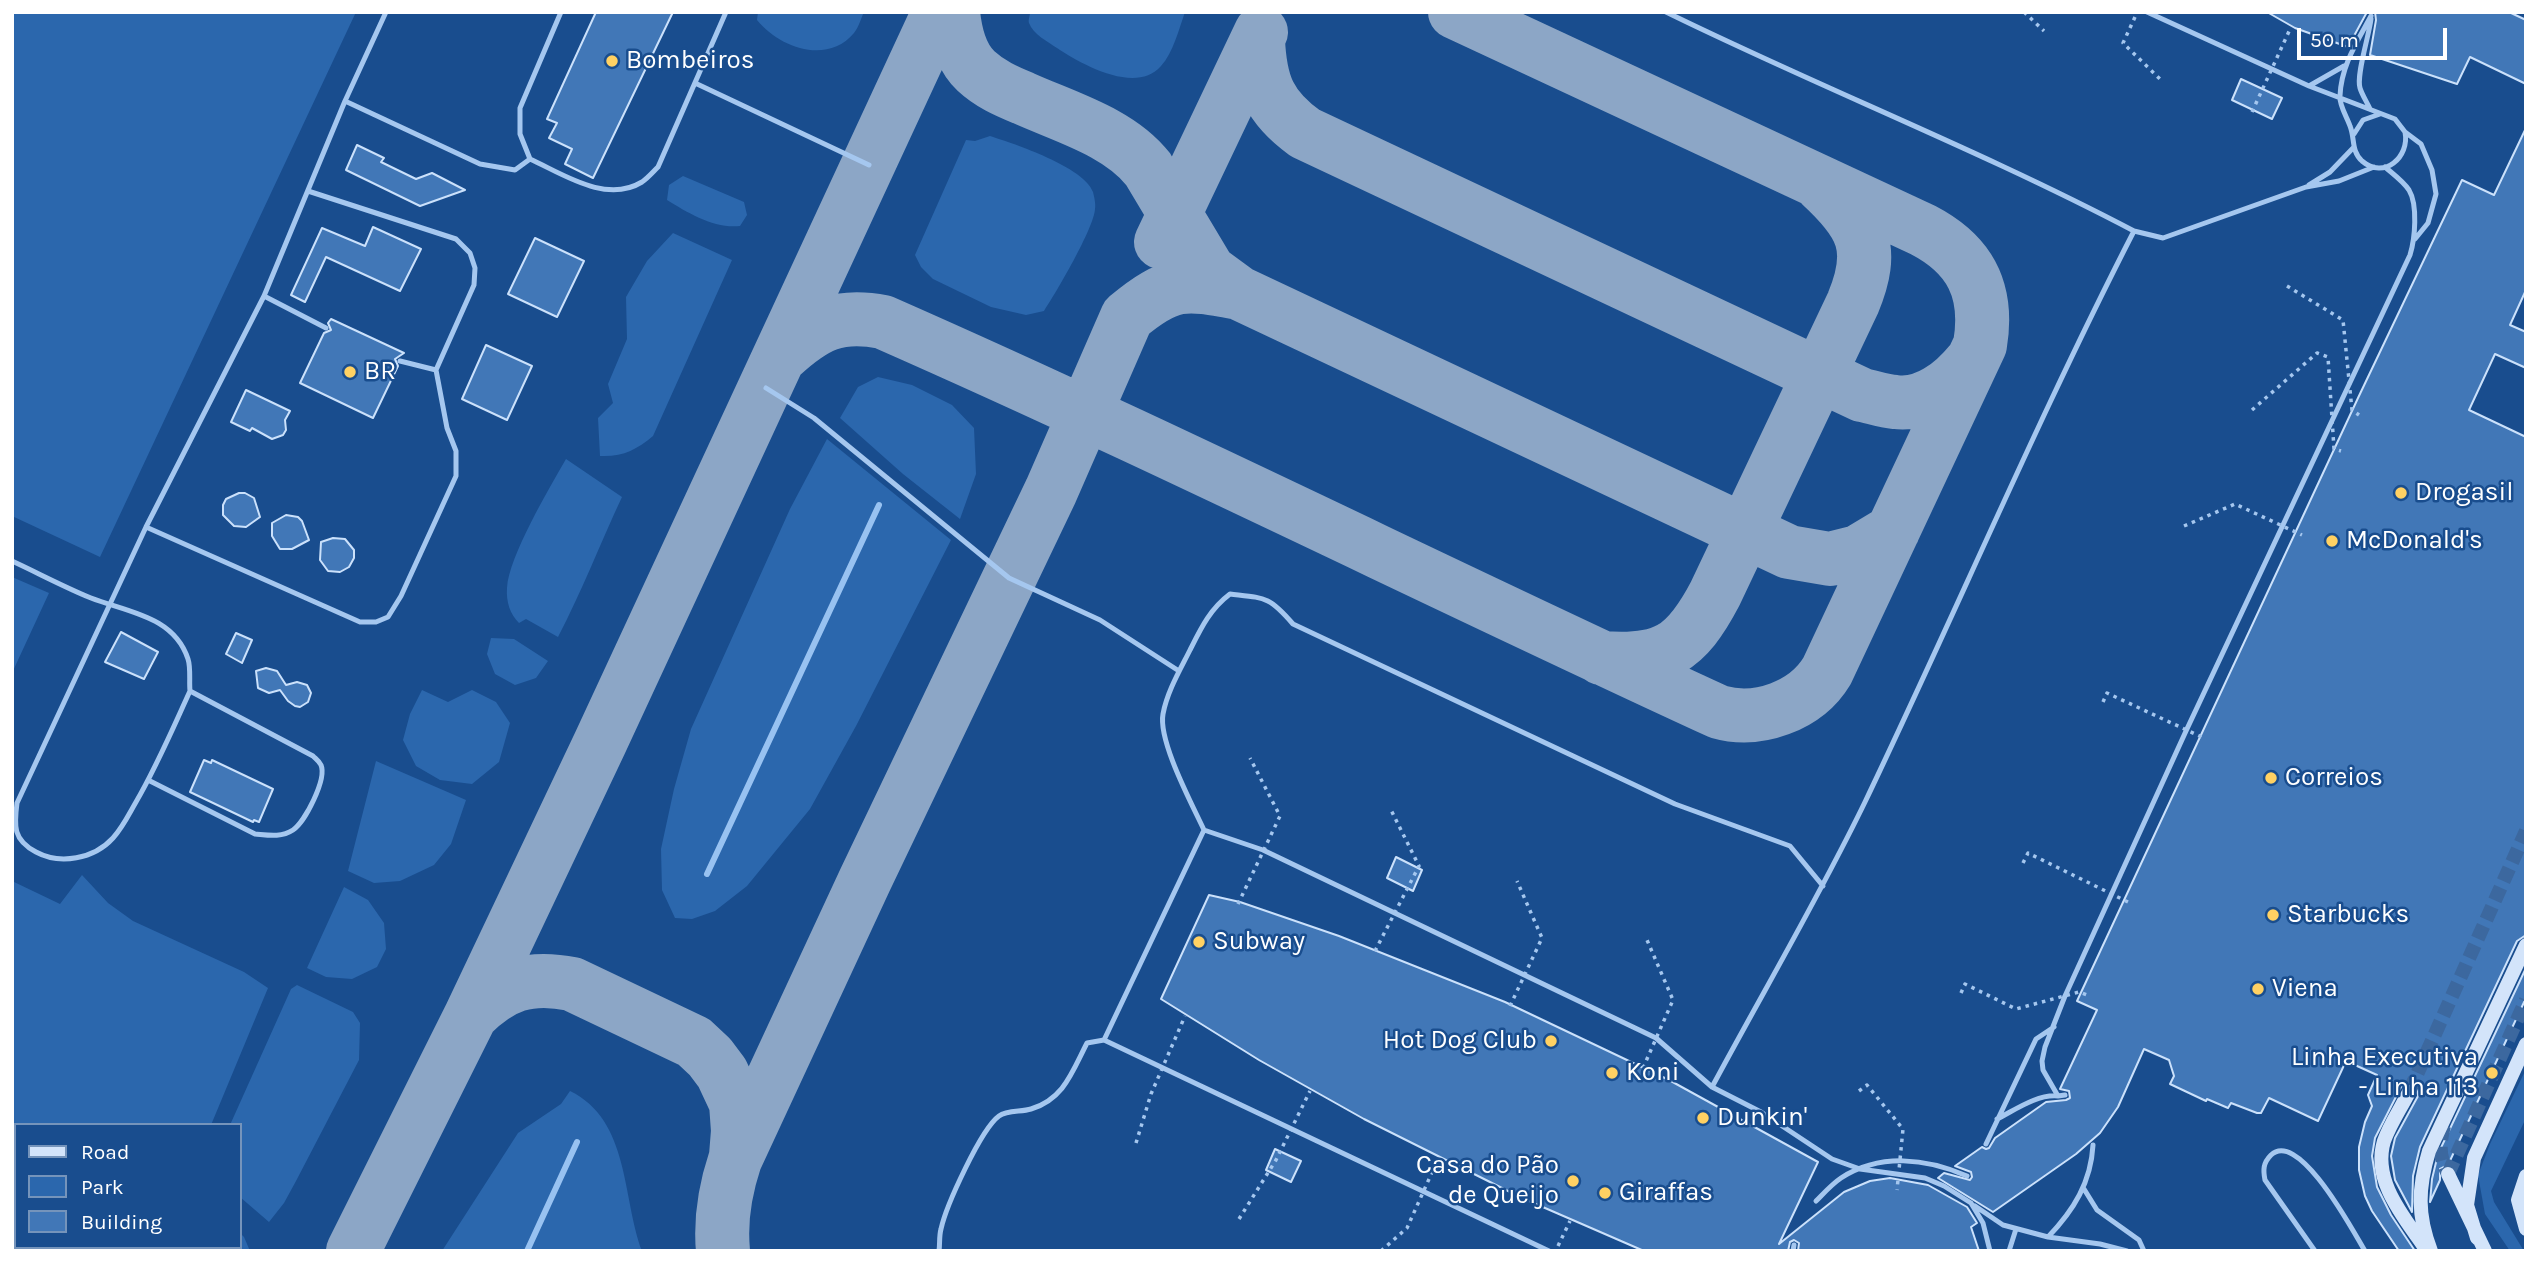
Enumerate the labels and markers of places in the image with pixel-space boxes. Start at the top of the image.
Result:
place label: Bombeiros [626,45,754,77]
marker: Bombeiros [604,53,620,69]
place label: BR [364,356,396,388]
marker: BR [342,364,358,380]
place label: Drogasil [2415,477,2513,509]
marker: Drogasil [2393,485,2409,501]
place label: McDonald's [2346,525,2483,557]
marker: McDonald's [2324,533,2340,549]
place label: Correios [2285,762,2383,794]
marker: Correios [2263,770,2279,786]
place label: Starbucks [2287,899,2409,931]
marker: Starbucks [2265,907,2281,923]
place label: Subway [1213,926,1305,958]
marker: Subway [1191,934,1207,950]
place label: Viena [2272,973,2338,1005]
marker: Viena [2250,981,2266,997]
place label: Hot Dog Club [1383,1025,1537,1057]
marker: Hot Dog Club [1543,1033,1559,1049]
place label: Linha Executiva - Linha 113 [2291,1042,2478,1104]
place label: Koni [1626,1057,1679,1089]
marker: Koni [1604,1065,1620,1081]
marker: Linha Executiva - Linha 113 [2484,1065,2500,1081]
place label: Dunkin' [1717,1102,1807,1134]
marker: Dunkin' [1695,1110,1711,1126]
place label: Casa do Pão de Queijo [1416,1150,1559,1212]
marker: Casa do Pão de Queijo [1565,1173,1581,1189]
place label: Giraffas [1619,1177,1713,1209]
marker: Giraffas [1597,1185,1613,1201]

